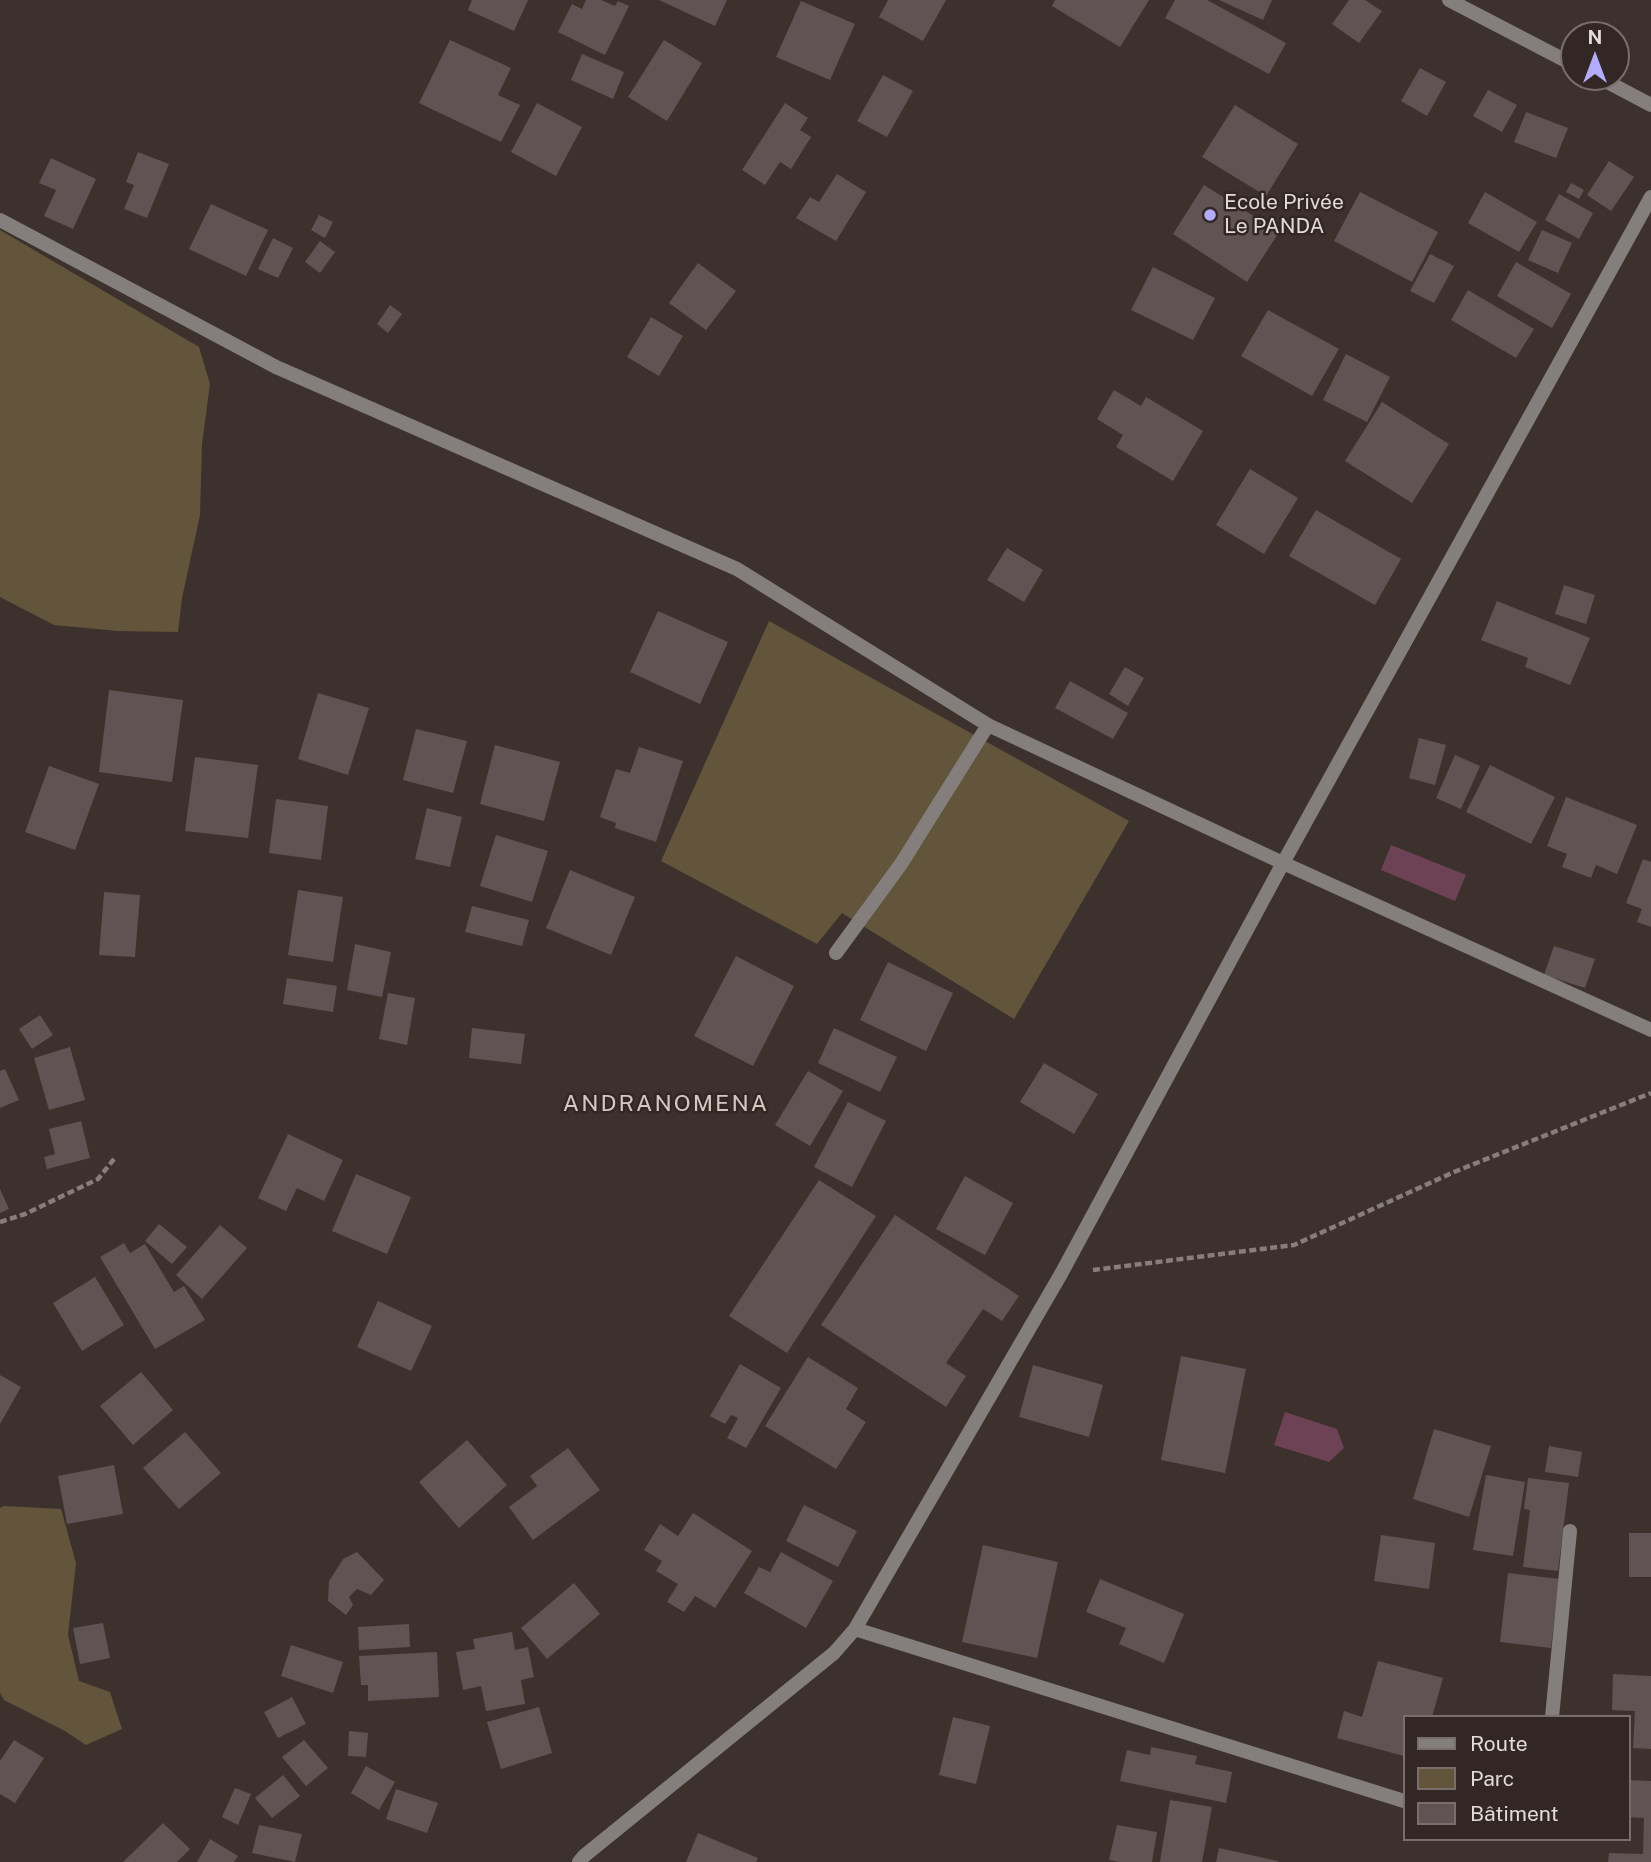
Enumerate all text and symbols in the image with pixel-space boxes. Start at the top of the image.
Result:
north arrow [1560,21,1630,91]
text: N [1588,26,1602,48]
place label: Ecole Privée Le PANDA [1224,190,1344,240]
marker: Ecole Privée Le PANDA [1202,207,1218,223]
district label: ANDRANOMENA [564,1090,768,1118]
legend [1402,1715,1630,1841]
text: Route [1470,1731,1528,1756]
text: Parc [1470,1766,1514,1791]
text: Bâtiment [1470,1801,1559,1826]

